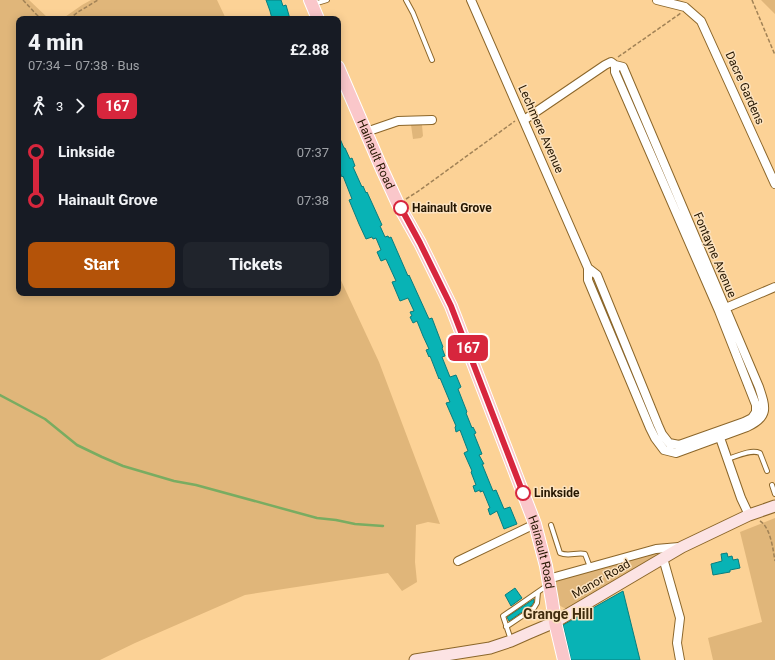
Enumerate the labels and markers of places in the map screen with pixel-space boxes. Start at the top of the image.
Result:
marker: Hainault Grove [393,200,409,216]
place label: Hainault Grove [412,201,492,215]
marker: Linkside [515,485,531,501]
place label: Linkside [534,486,580,500]

